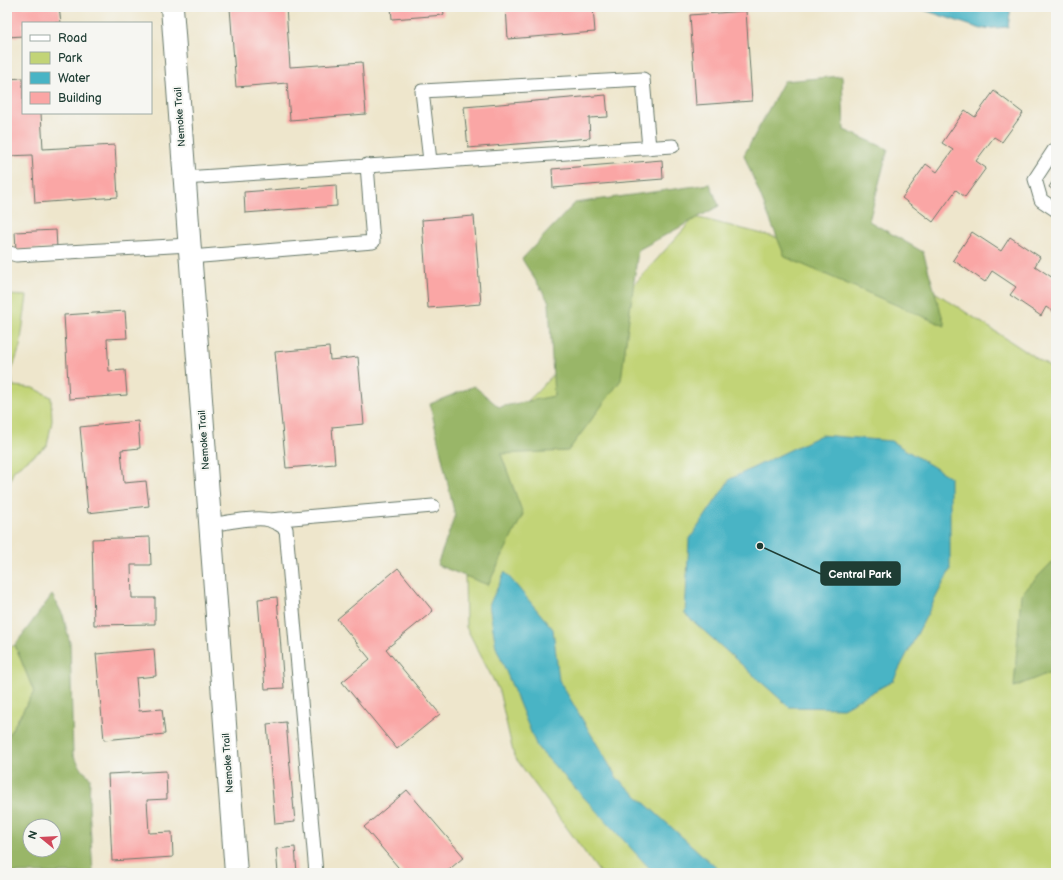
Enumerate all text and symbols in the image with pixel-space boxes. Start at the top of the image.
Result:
legend [22,22,152,114]
text: Road [58,31,87,46]
text: Park [58,51,82,66]
text: Water [58,71,90,86]
street label: Nemoke Trail [172,87,188,147]
text: Building [58,91,102,106]
street label: Nemoke Trail [196,410,212,470]
callout: Central Park [821,562,900,585]
text: Central Park [829,568,892,581]
street label: Nemoke Trail [220,733,236,793]
north arrow [22,818,62,858]
text: N [26,829,40,841]

